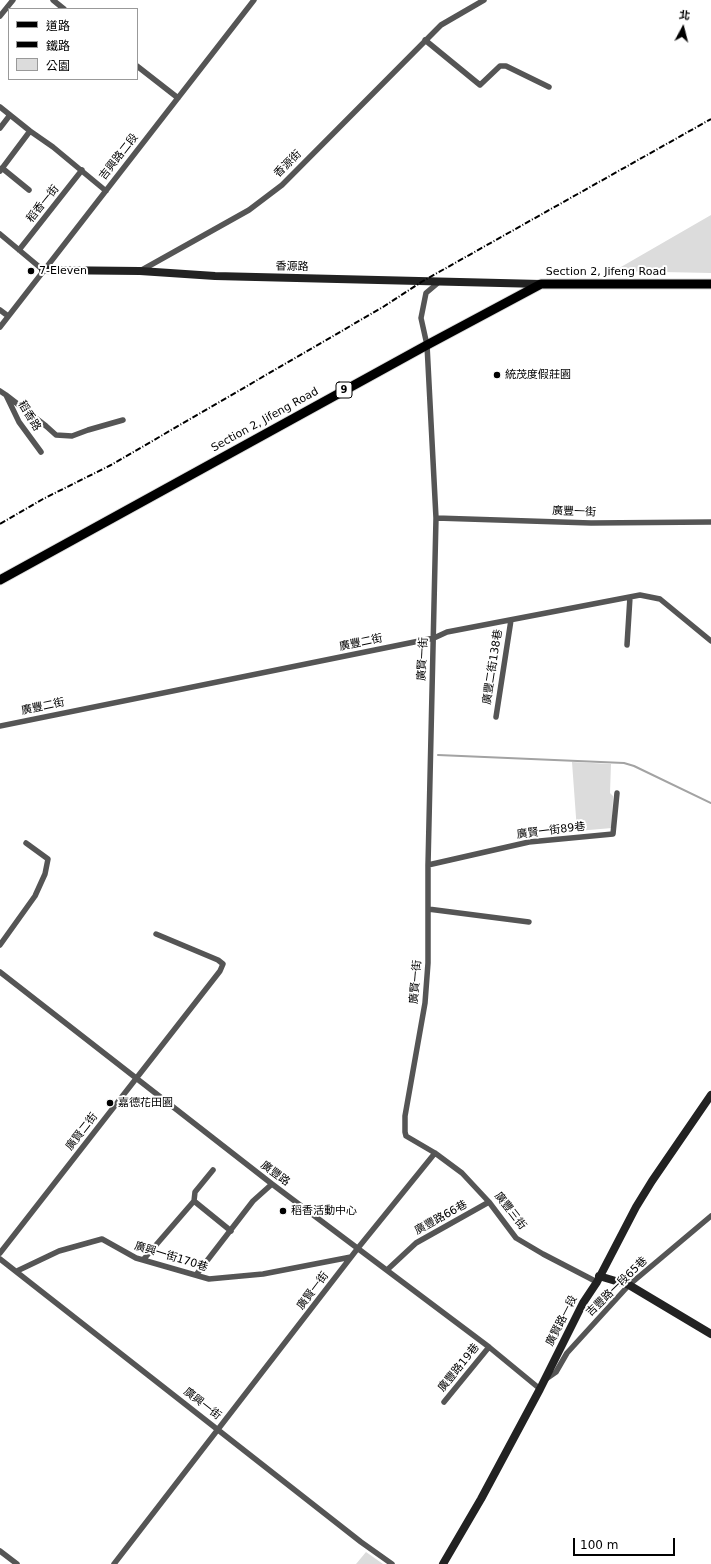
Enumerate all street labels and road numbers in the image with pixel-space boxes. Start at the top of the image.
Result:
street label: 吉興路二段 [97,131,141,183]
street label: 香源街 [272,148,304,180]
street label: 稻香一街 [24,183,62,225]
street label: 香源路 [275,260,309,274]
street label: Section 2, Jifeng Road [546,265,666,279]
road number: 9 [336,382,352,398]
street label: Section 2, Jifeng Road [209,385,321,455]
street label: 稻香路 [15,398,43,434]
street label: 廣豐一街 [552,505,596,519]
street label: 廣豐二街138巷 [481,628,505,706]
street label: 廣豐二街 [338,632,384,654]
street label: 廣賢一街 [415,637,431,681]
street label: 廣豐二街 [20,696,66,718]
street label: 廣賢一街89巷 [516,820,586,842]
street label: 廣賢一街 [408,960,424,1004]
street label: 廣賢二街 [63,1111,101,1153]
street label: 廣豐路 [258,1159,292,1189]
street label: 廣豐三街 [491,1190,529,1232]
street label: 廣豐路66巷 [412,1198,470,1238]
street label: 廣興一街170巷 [133,1240,209,1274]
street label: 吉豐路一段65巷 [584,1254,650,1320]
street label: 廣賢一街 [294,1269,332,1313]
street label: 廣賢路一段 [544,1294,580,1348]
street label: 廣豐路19巷 [436,1341,482,1395]
street label: 廣興一街 [181,1385,223,1423]

